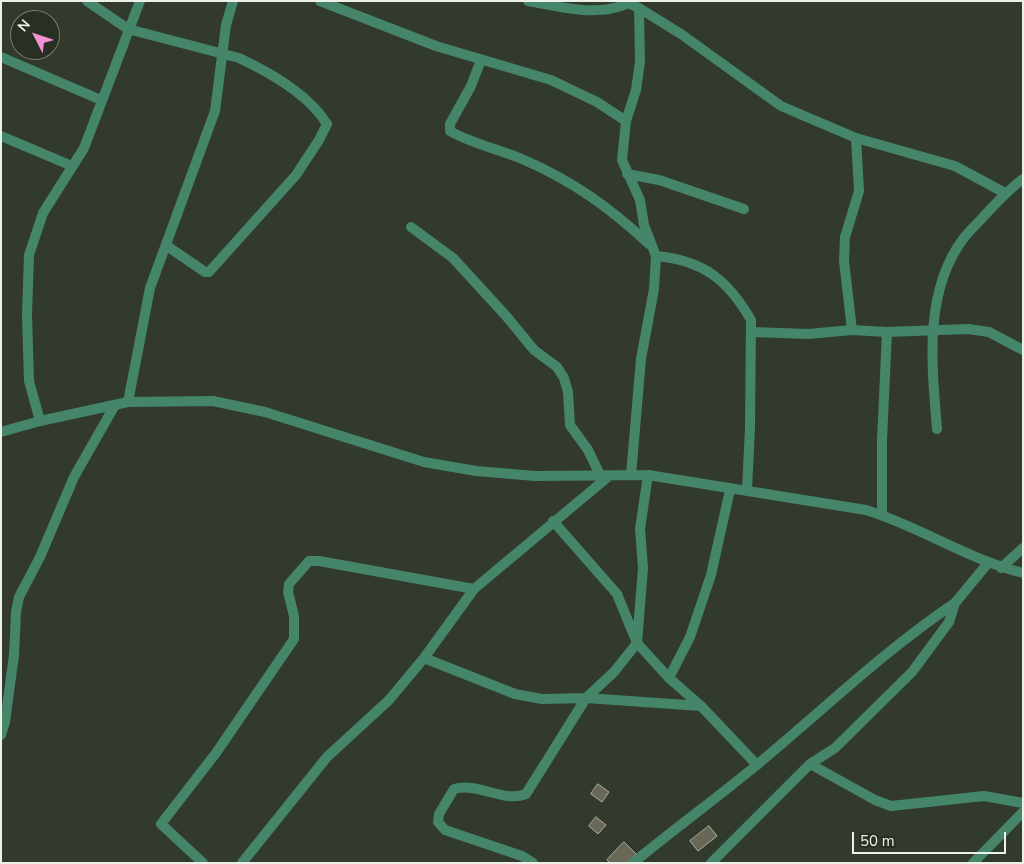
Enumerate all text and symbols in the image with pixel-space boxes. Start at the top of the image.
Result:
north arrow [10,10,60,60]
text: N [13,15,35,36]
scale bar [854,822,1008,854]
text: 50 m [860,831,895,851]

